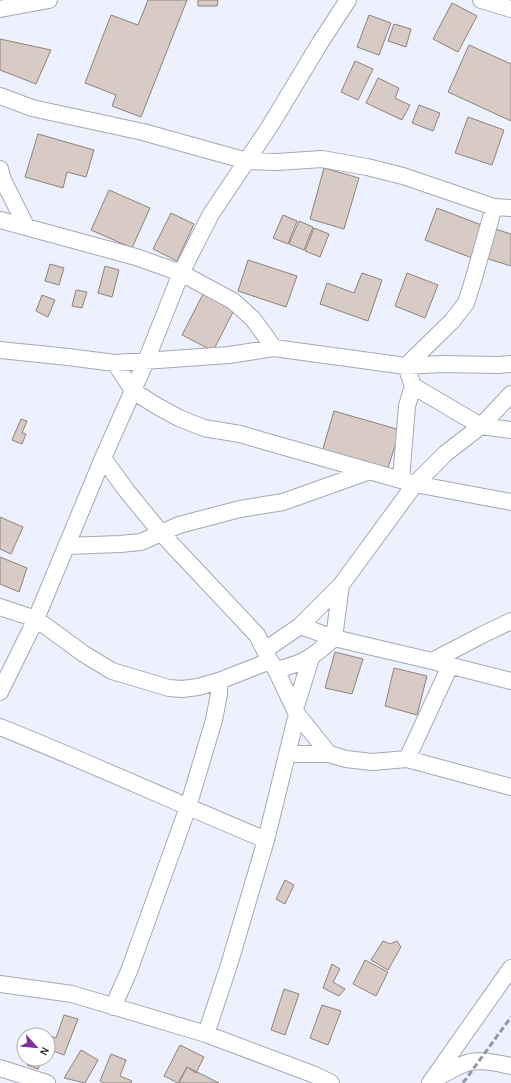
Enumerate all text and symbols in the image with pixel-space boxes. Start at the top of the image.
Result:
north arrow [16,1027,56,1067]
text: N [38,1045,51,1057]

